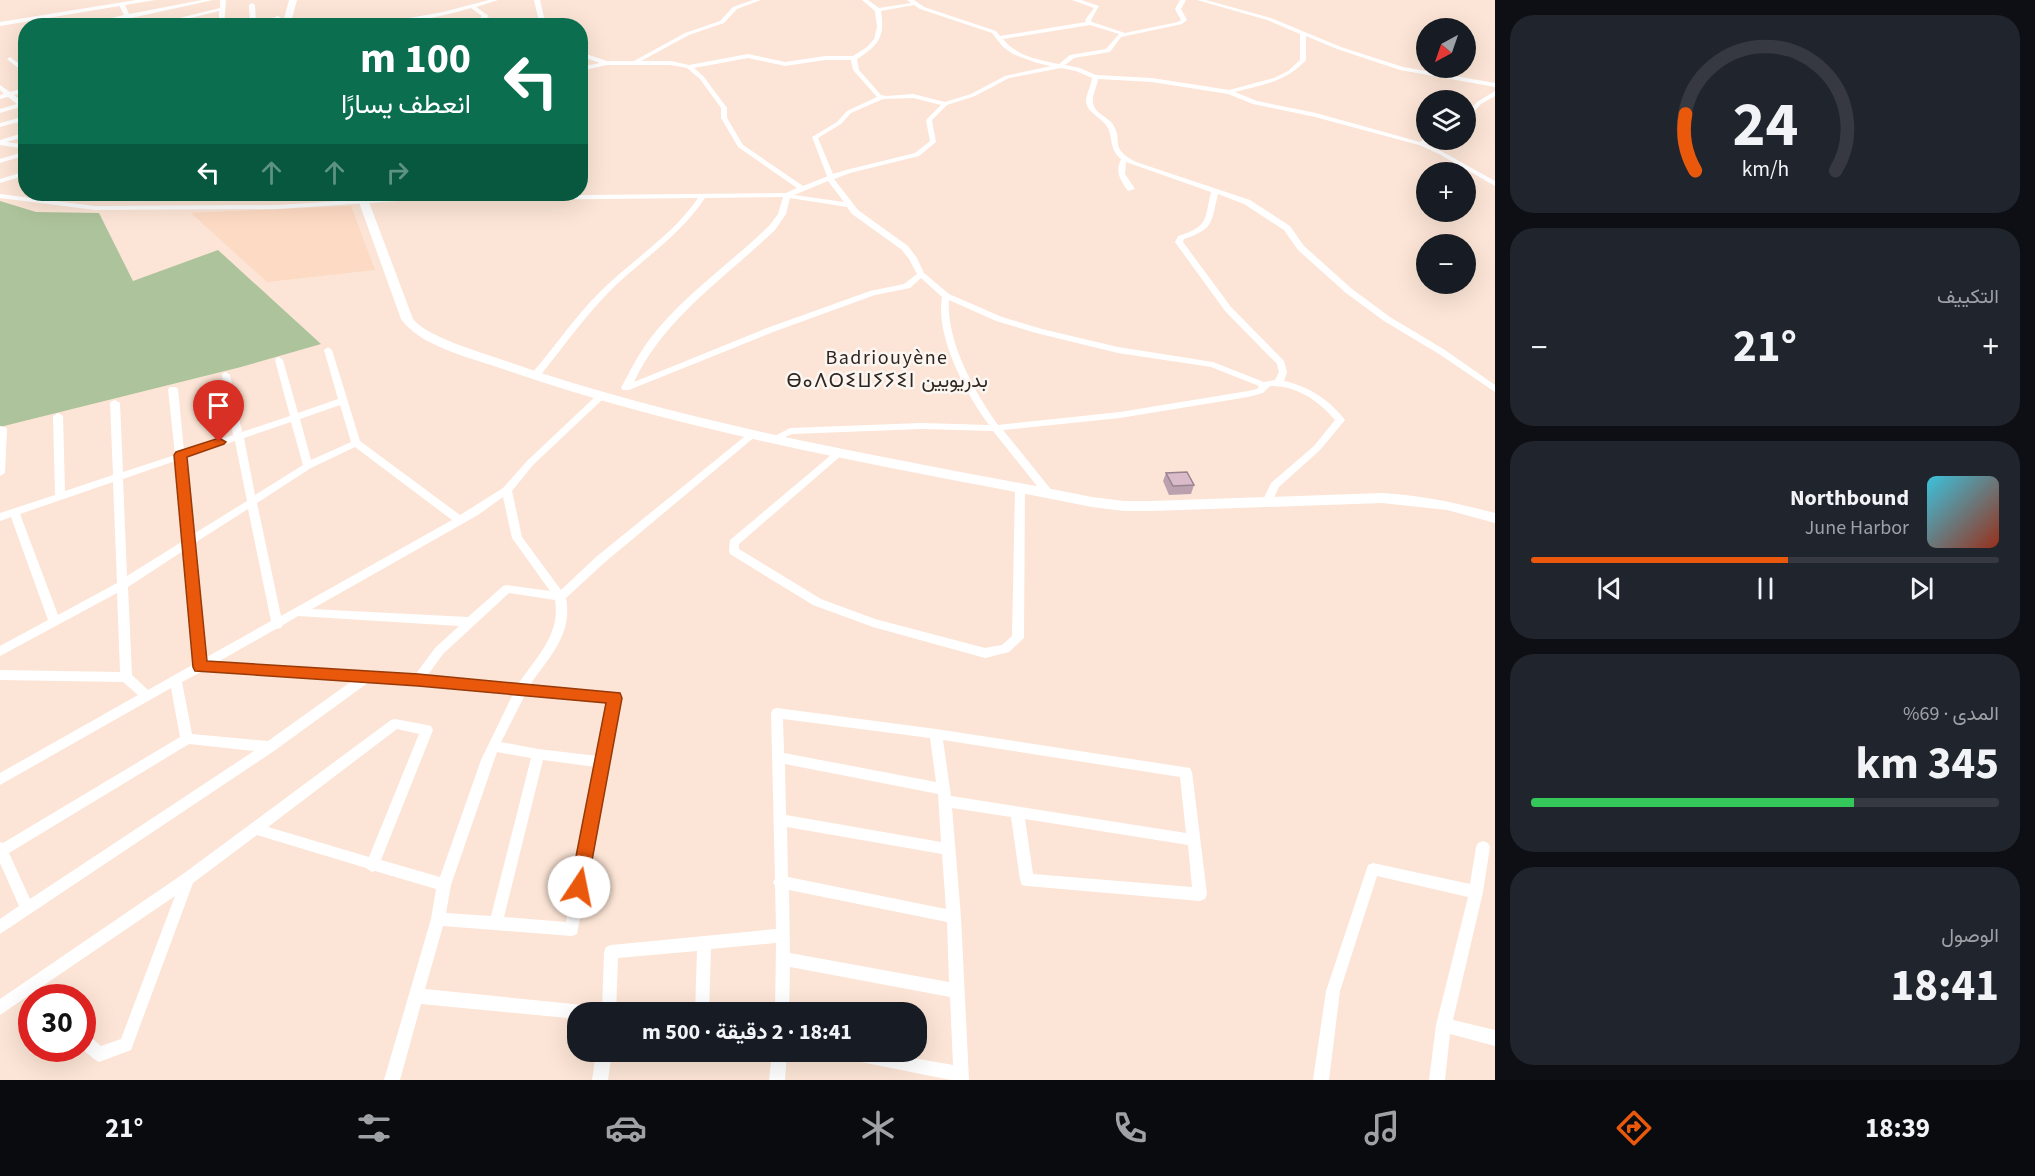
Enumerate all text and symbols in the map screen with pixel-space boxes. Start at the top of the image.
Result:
north arrow [1416,18,1476,78]
map controls [1416,18,1476,294]
text: 100 m [360,29,471,89]
icon: left [492,42,570,120]
text: 24 [1732,81,1798,170]
text: انعطف يسارًا [341,85,471,124]
button: layers [1416,90,1476,150]
text: km/h [1741,154,1789,185]
icon: left [192,156,225,189]
icon: ahead [255,156,288,189]
icon: ahead [318,156,351,189]
icon: right [381,156,414,189]
button: + [1416,162,1476,222]
button: − [1416,234,1476,294]
text: التكييف [1937,283,1999,311]
text: 21° [1733,315,1797,379]
text: − [1531,324,1547,371]
text: + [1983,324,1999,371]
district label: Badriouyène ⴱⴰⴷⵔⵉⵡⵢⵢⵉⵏ بدريويين [786,344,988,395]
pin [193,380,244,442]
icon: arrive [202,389,235,422]
text: Northbound [1790,482,1909,514]
text: June Harbor [1805,514,1909,542]
icon: previous [1593,572,1626,605]
icon: pause [1749,572,1782,605]
icon: next [1905,572,1938,605]
text: المدى · 69% [1903,700,1999,728]
text: 345 km [1855,732,1999,796]
position arrow [547,855,611,919]
text: الوصول [1941,922,1999,950]
text: 18:41 [1890,954,1999,1018]
speed limit sign: 30 [18,984,96,1062]
text: 18:41 · 2 دقيقة · 500 m [642,1016,852,1048]
icon: filters [353,1107,395,1149]
icon: car [605,1107,647,1149]
icon: climate [857,1107,899,1149]
icon: phone [1109,1107,1151,1149]
icon: music [1361,1107,1403,1149]
icon: directions [1613,1107,1655,1149]
text: 21° [105,1109,143,1148]
text: 18:39 [1865,1109,1930,1148]

